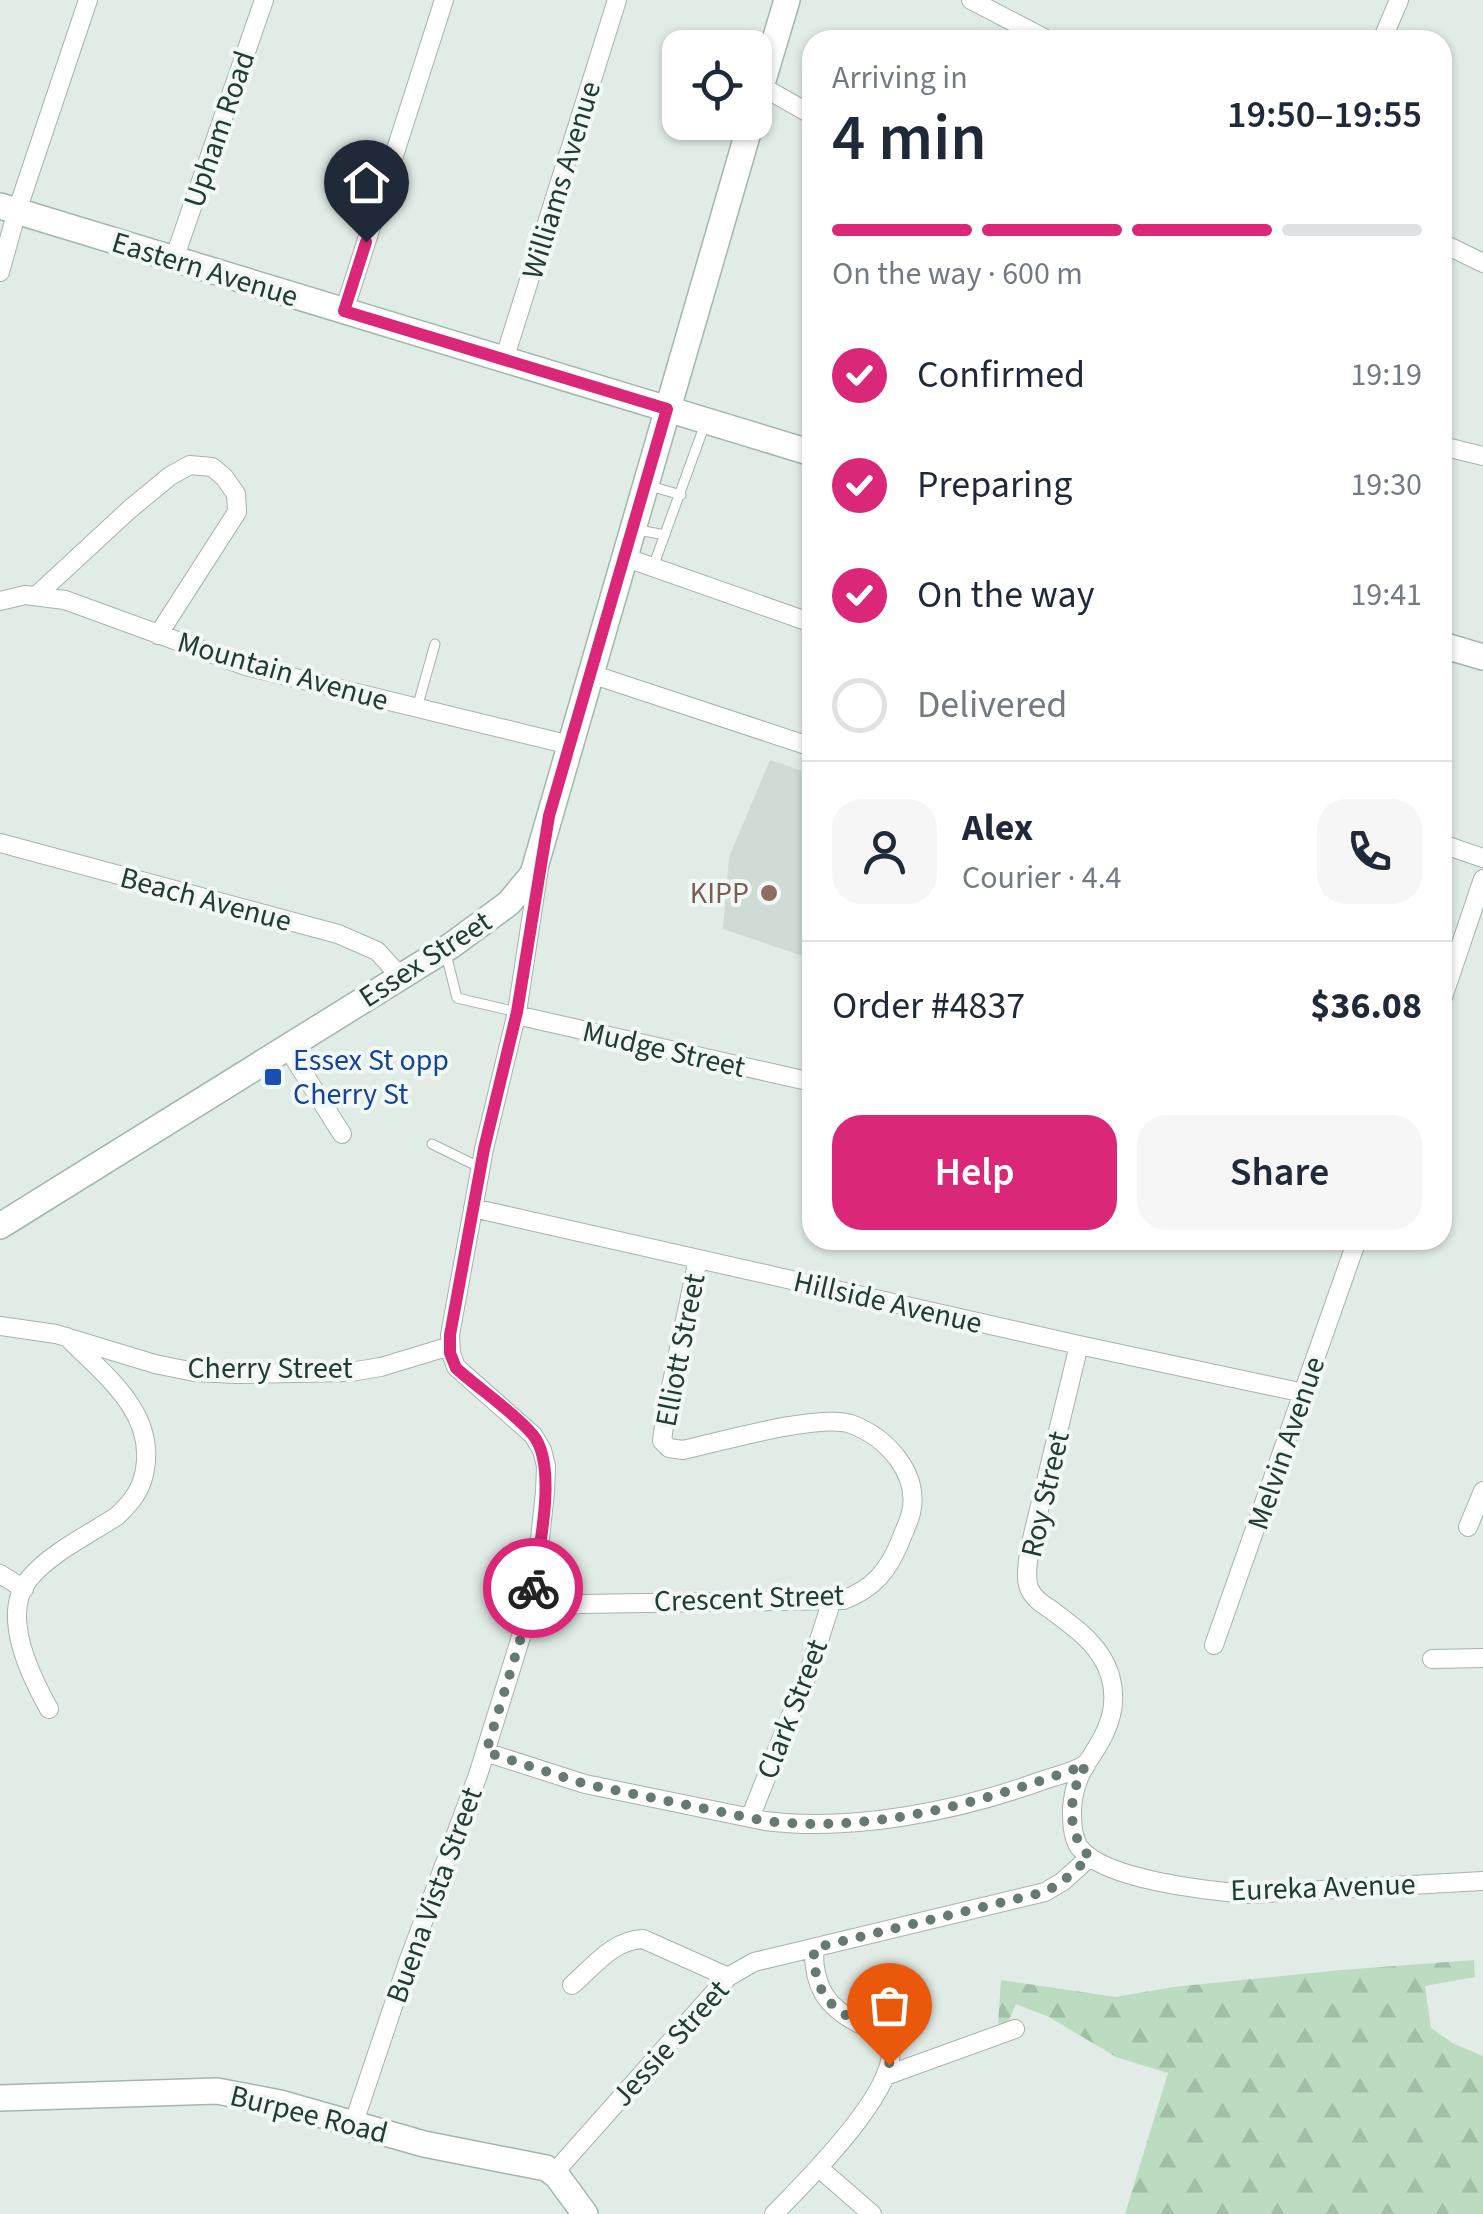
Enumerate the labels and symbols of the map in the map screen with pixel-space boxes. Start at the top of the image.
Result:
street label: Upham Road [173,45,266,213]
street label: Williams Avenue [511,76,612,284]
pin [324,140,409,243]
street label: Eastern Avenue [106,221,303,318]
street label: Mountain Avenue [172,621,393,722]
street label: Beach Avenue [115,856,296,943]
place label: KIPP [690,872,749,915]
marker: KIPP [758,882,780,904]
street label: Essex Street [351,900,500,1018]
street label: Mudge Street [578,1010,749,1089]
place label: Essex St opp Cherry St [293,1039,449,1116]
marker: Essex St opp Cherry St [262,1066,284,1088]
street label: Hillside Avenue [789,1260,986,1345]
street label: Elliott Street [645,1270,716,1430]
street label: Cherry Street [187,1347,353,1390]
street label: Melvin Avenue [1237,1351,1336,1536]
street label: Roy Street [1010,1427,1081,1561]
courier [483,1538,583,1638]
street label: Crescent Street [653,1574,845,1623]
street label: Clark Street [746,1633,839,1785]
street label: Buena Vista Street [375,1781,493,2009]
street label: Eureka Avenue [1230,1863,1416,1912]
pin [847,1963,932,2066]
street label: Jessie Street [602,1970,739,2116]
street label: Burpee Road [225,2074,392,2155]

